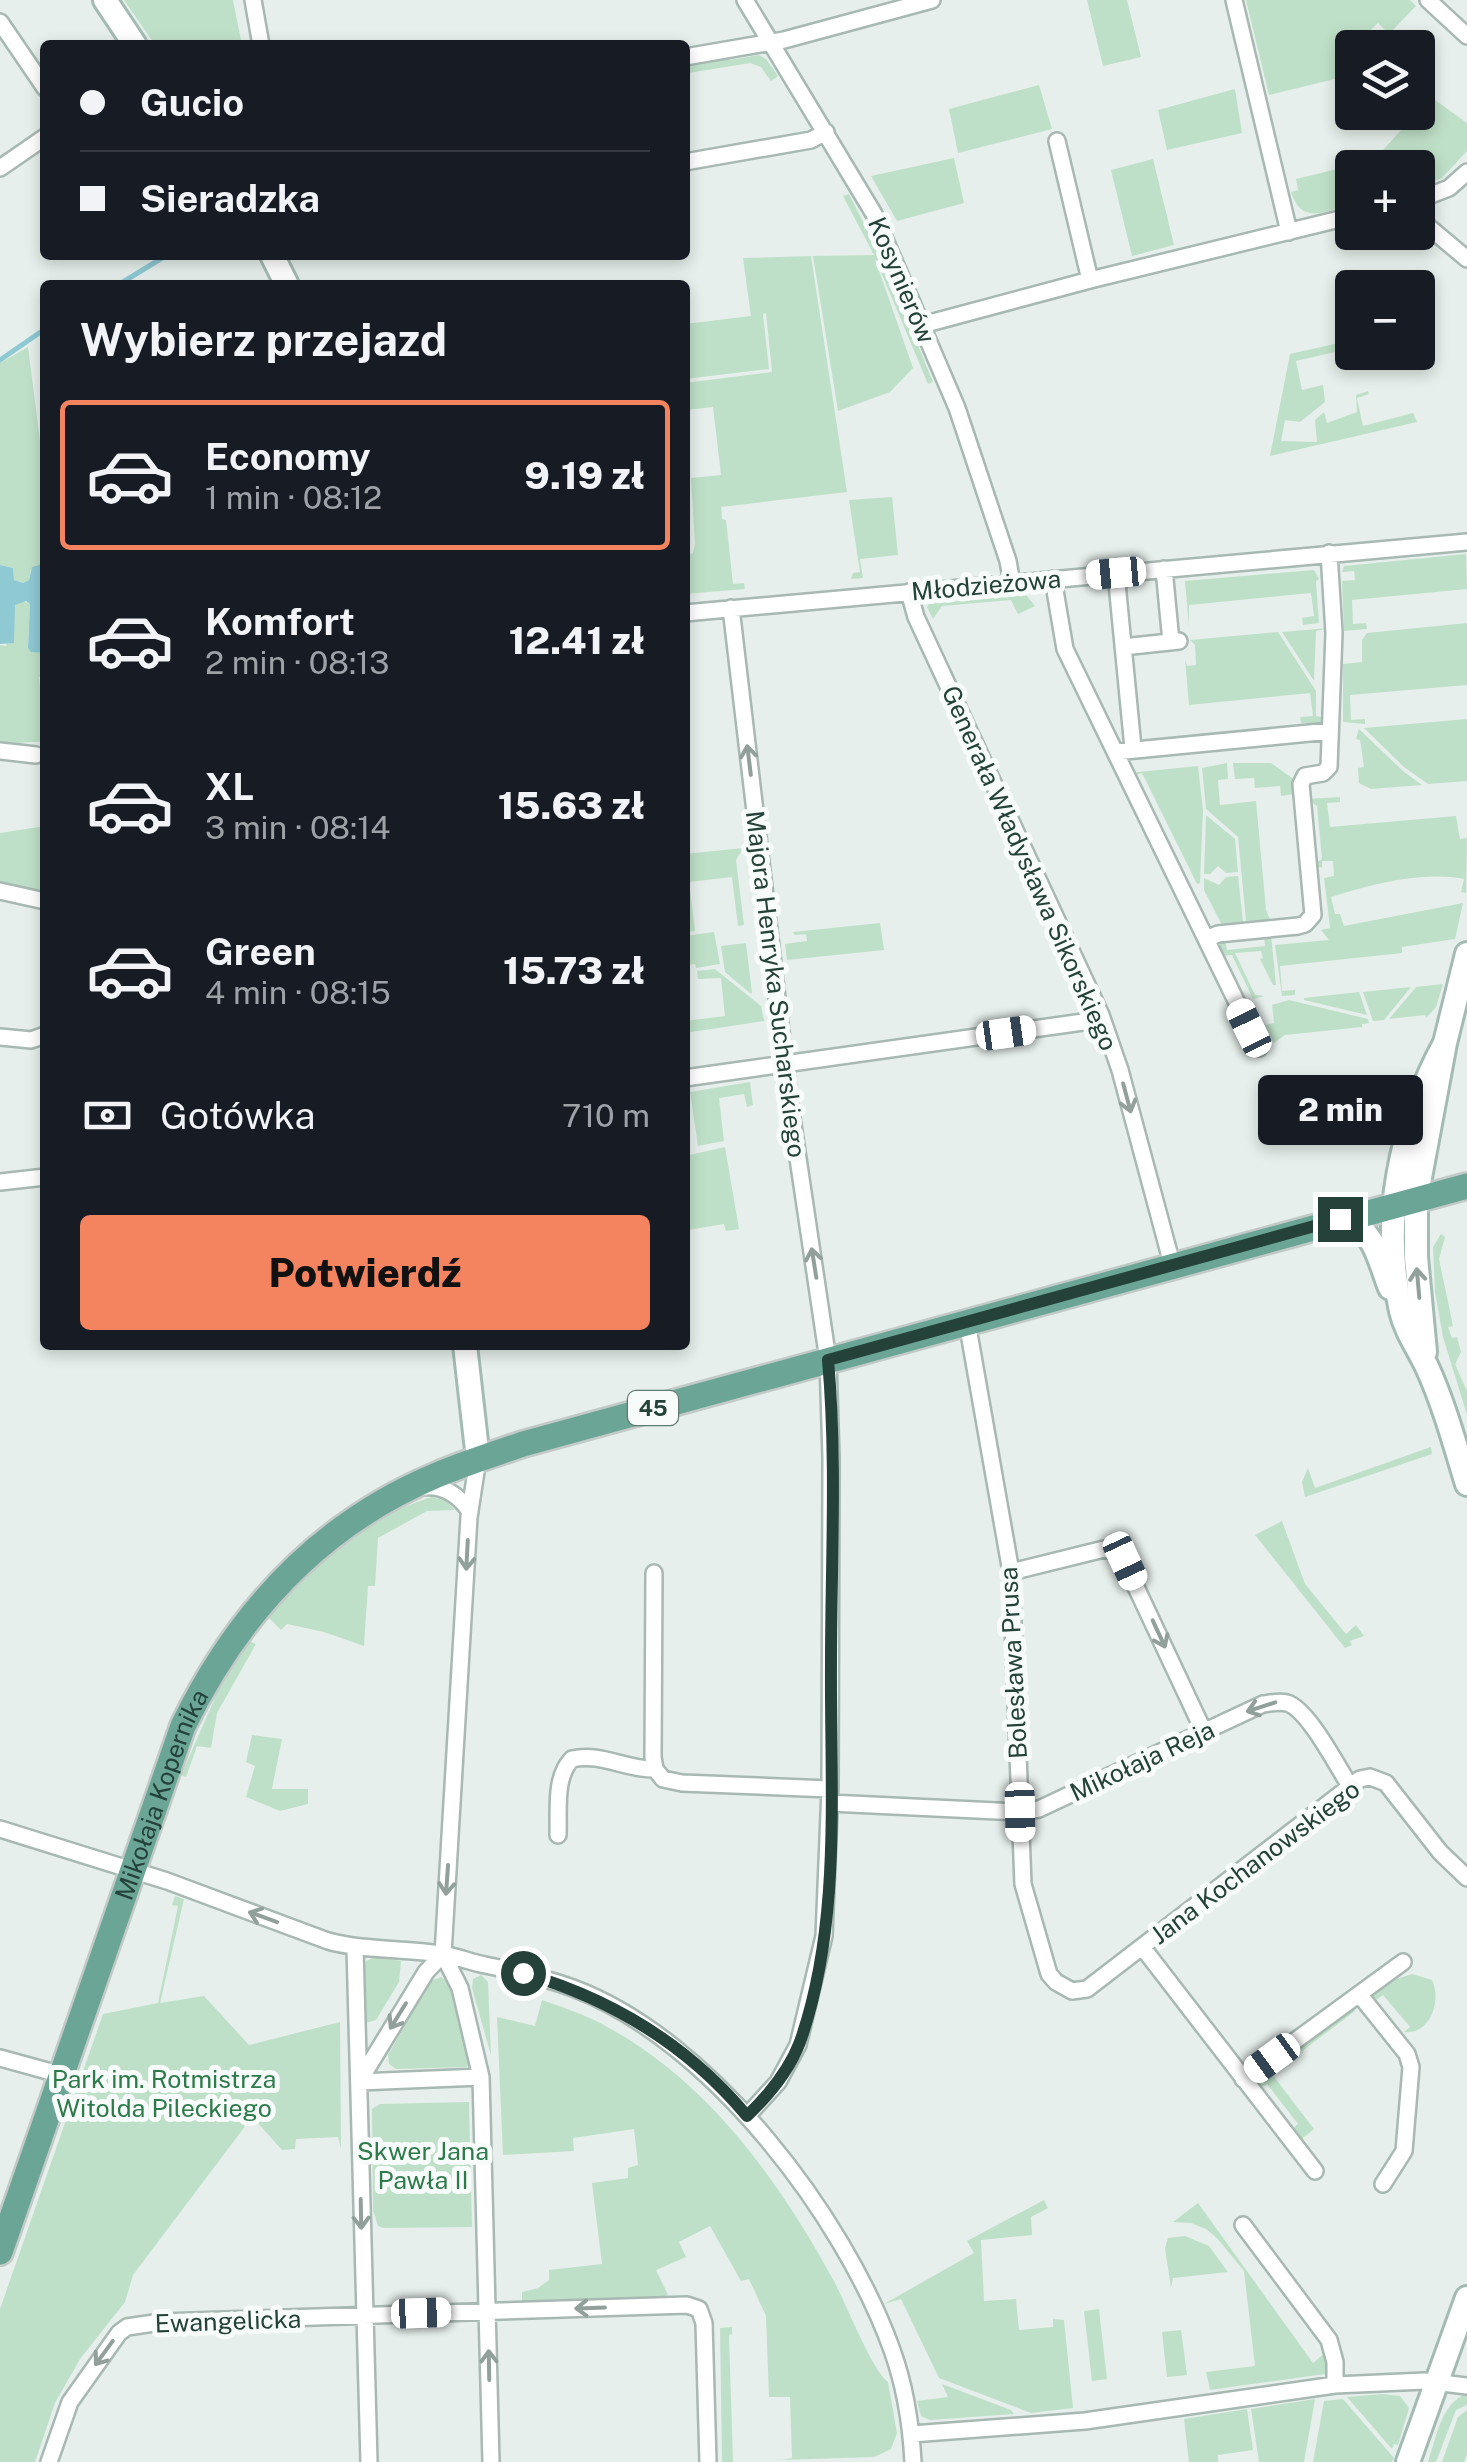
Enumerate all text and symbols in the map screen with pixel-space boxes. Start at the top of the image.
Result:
map controls [1335,30,1435,370]
button: layers [1335,30,1435,130]
text: Gucio [140,80,244,125]
button: + [1335,150,1435,250]
text: Sieradzka [140,176,320,221]
street label: Kosynierów [862,212,942,348]
button: − [1335,270,1435,370]
text: Wybierz przejazd [80,313,447,366]
icon: car [85,430,175,520]
text: Economy [205,434,371,479]
text: 9.19 zł [524,453,645,498]
text: 1 min · 08:12 [205,479,382,516]
car [1085,555,1147,591]
street label: Młodzieżowa [910,564,1062,606]
icon: car [85,595,175,685]
text: Komfort [205,599,355,644]
text: 12.41 zł [509,618,645,663]
text: 2 min · 08:13 [205,644,389,681]
street label: Generała Władysława Sikorskiego [936,681,1124,1055]
one-way arrow [739,744,758,777]
icon: car [85,760,175,850]
text: XL [205,764,254,809]
text: 15.63 zł [498,783,645,828]
text: 3 min · 08:14 [205,809,390,846]
street label: Majora Henryka Sucharskiego [740,809,812,1159]
icon: car [85,925,175,1015]
text: Green [205,929,316,974]
text: 15.73 zł [503,948,645,993]
text: 4 min · 08:15 [205,974,391,1011]
car [1222,994,1276,1062]
car [974,1014,1038,1052]
callout: 2 min [1258,1074,1422,1144]
one-way arrow [1119,1082,1138,1113]
icon: cash [80,1088,135,1143]
text: 2 min [1298,1091,1383,1128]
text: Gotówka [160,1093,315,1138]
text: 710 m [562,1097,650,1134]
route end [1318,1197,1363,1242]
button: Potwierdź [80,1215,650,1330]
one-way arrow [804,1247,822,1280]
one-way arrow [1408,1267,1427,1299]
road number: 45 [628,1391,678,1425]
car [1099,1527,1151,1595]
one-way arrow [457,1539,476,1571]
street label: Bolesława Prusa [993,1566,1033,1760]
one-way arrow [1151,1618,1169,1649]
street label: Mikołaja Kopernika [109,1684,214,1904]
one-way arrow [1246,1699,1278,1717]
street label: Mikołaja Reja [1065,1714,1219,1808]
street label: Jana Kochanowskiego [1145,1774,1365,1950]
car [1004,1782,1036,1842]
one-way arrow [437,1863,456,1895]
one-way arrow [248,1907,279,1925]
route start [501,1951,546,1996]
one-way arrow [388,2001,409,2030]
car [1239,2028,1305,2088]
park label: Park im. Rotmistrza Witolda Pileckiego [52,2064,276,2123]
park label: Skwer Jana Pawła II [357,2136,489,2195]
one-way arrow [352,2198,371,2230]
car [390,2297,452,2329]
one-way arrow [575,2299,607,2318]
street label: Ewangelicka [154,2303,302,2339]
one-way arrow [94,2339,115,2367]
one-way arrow [480,2349,499,2381]

